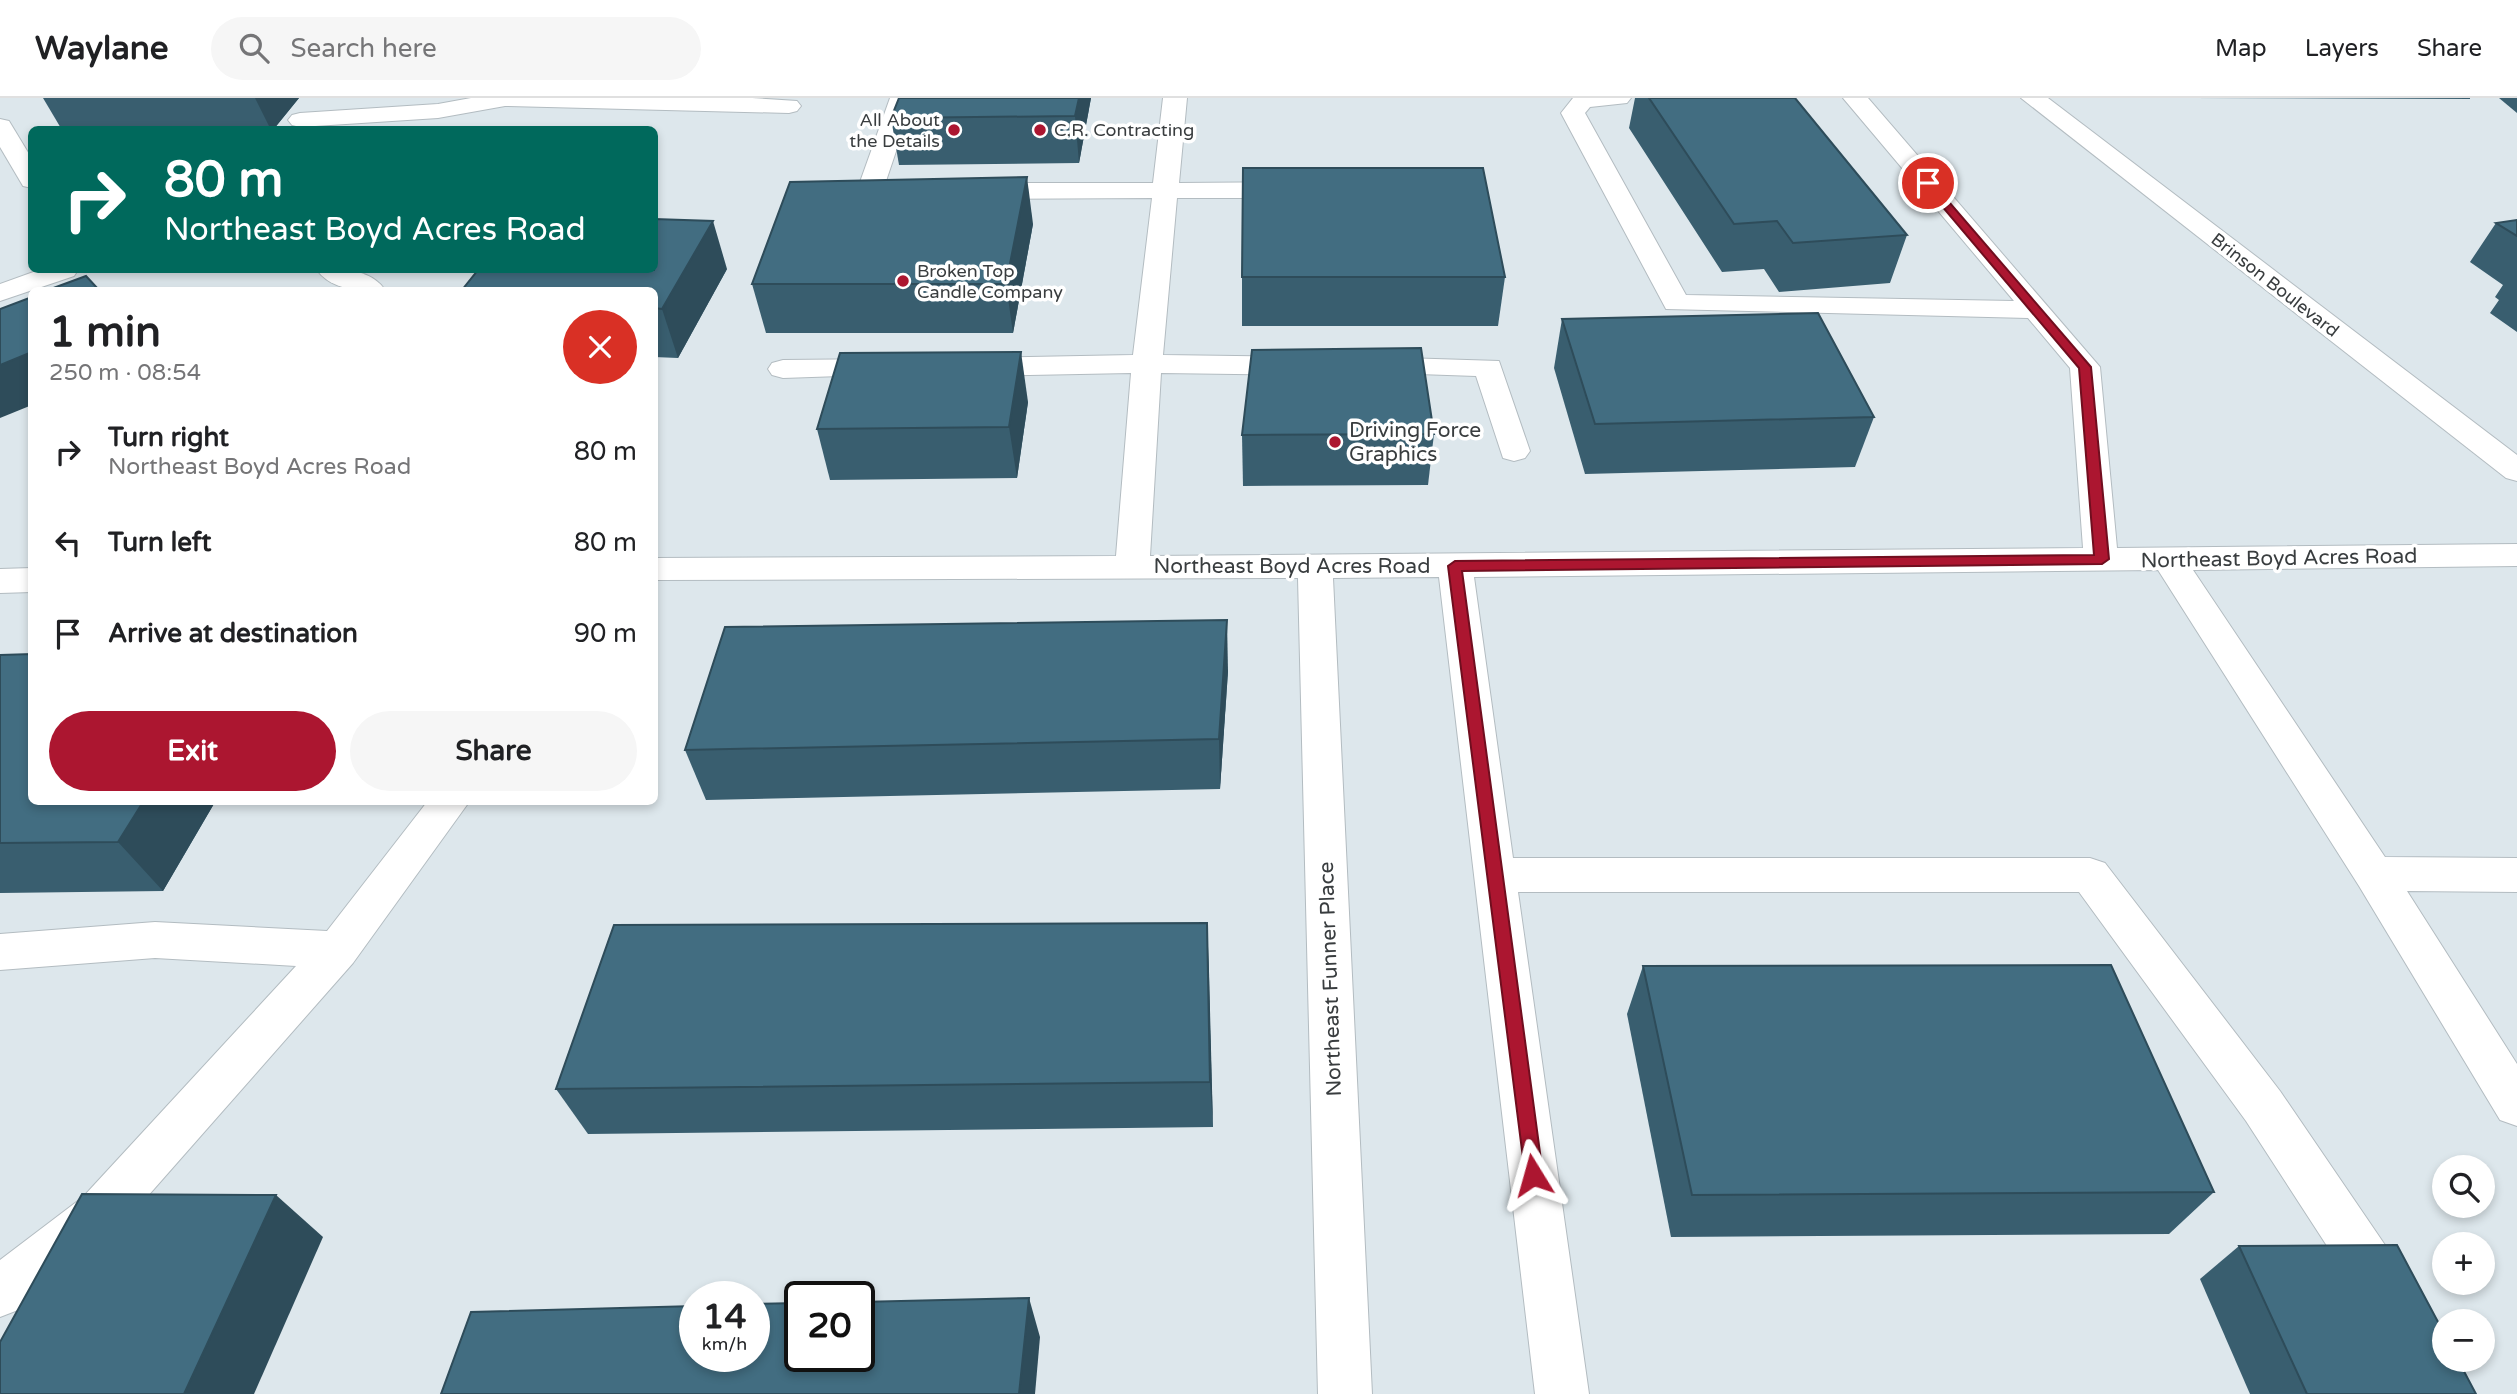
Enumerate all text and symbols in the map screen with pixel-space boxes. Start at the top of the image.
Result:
search box [211,17,701,80]
text: Waylane [35,29,169,68]
icon: search [235,29,273,67]
text: Search here [291,33,437,64]
text: Map [2215,34,2267,63]
text: Layers [2305,34,2379,63]
text: Share [2417,34,2482,63]
place label: All About the Details [849,109,940,152]
place label: C.R. Contracting [1054,119,1194,141]
marker: All About the Details [946,122,962,138]
marker: C.R. Contracting [1032,122,1048,138]
text: 80 m [164,151,283,210]
pin [1898,153,1958,213]
icon: right [49,154,140,245]
icon: arrive [1909,164,1947,202]
text: Northeast Boyd Acres Road [164,211,586,249]
street label: Brinson Boulevard [2207,228,2343,342]
place label: Broken Top Candle Company [917,260,1063,303]
marker: Broken Top Candle Company [895,273,911,289]
text: 1 min [49,307,161,358]
button: close [563,310,637,384]
text: 250 m · 08:54 [49,359,201,387]
place label: Driving Force Graphics [1349,418,1481,467]
text: Turn right [108,422,229,453]
icon: right [49,433,87,471]
marker: Driving Force Graphics [1327,434,1343,450]
text: 80 m [574,436,637,467]
text: Northeast Boyd Acres Road [108,453,411,481]
icon: left [49,524,87,562]
text: Turn left [108,527,211,558]
text: 80 m [574,527,637,558]
street label: Northeast Boyd Acres Road [2140,544,2418,573]
street label: Northeast Boyd Acres Road [1154,554,1430,579]
icon: arrive [49,615,87,653]
text: Arrive at destination [108,618,358,649]
text: 90 m [574,618,637,649]
button: Exit [49,711,336,791]
button: Share [350,711,637,791]
street label: Northeast Funner Place [1314,861,1347,1097]
position arrow [1496,1138,1570,1212]
map controls [2432,1155,2495,1372]
button: search [2432,1155,2495,1218]
button: + [2432,1232,2495,1295]
speed limit sign: 20 [784,1281,875,1372]
text: 14 [703,1296,746,1338]
button: − [2432,1309,2495,1372]
text: km/h [702,1333,747,1355]

